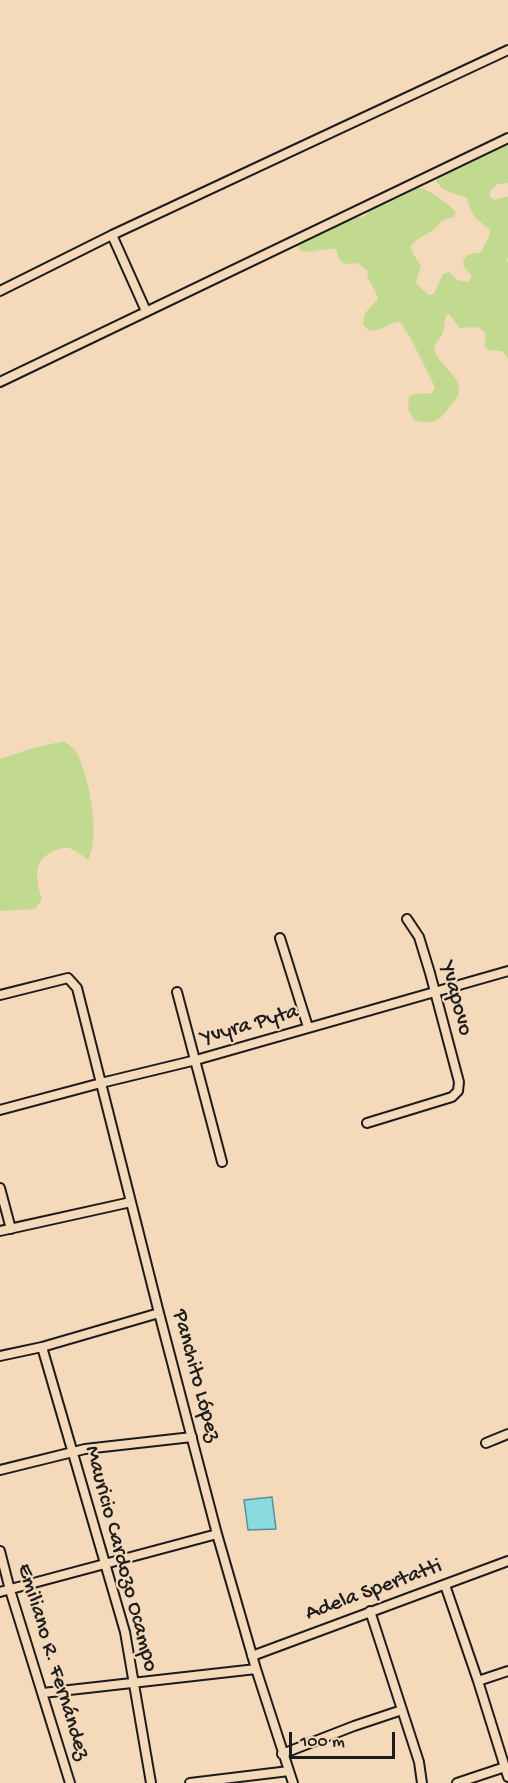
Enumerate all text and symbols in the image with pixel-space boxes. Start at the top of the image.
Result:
street label: Yvapovo [432,959,478,1039]
street label: Yvyra Pyta [198,1000,302,1052]
street label: Panchito López [165,1307,225,1445]
street label: Mauricio Cardozo Ocampo [77,1443,163,1675]
street label: Adela Spertatti [302,1554,446,1628]
street label: Emiliano R. Fernández [10,1561,94,1763]
scale bar [292,1720,398,1758]
text: 100 m [300,1732,345,1753]

